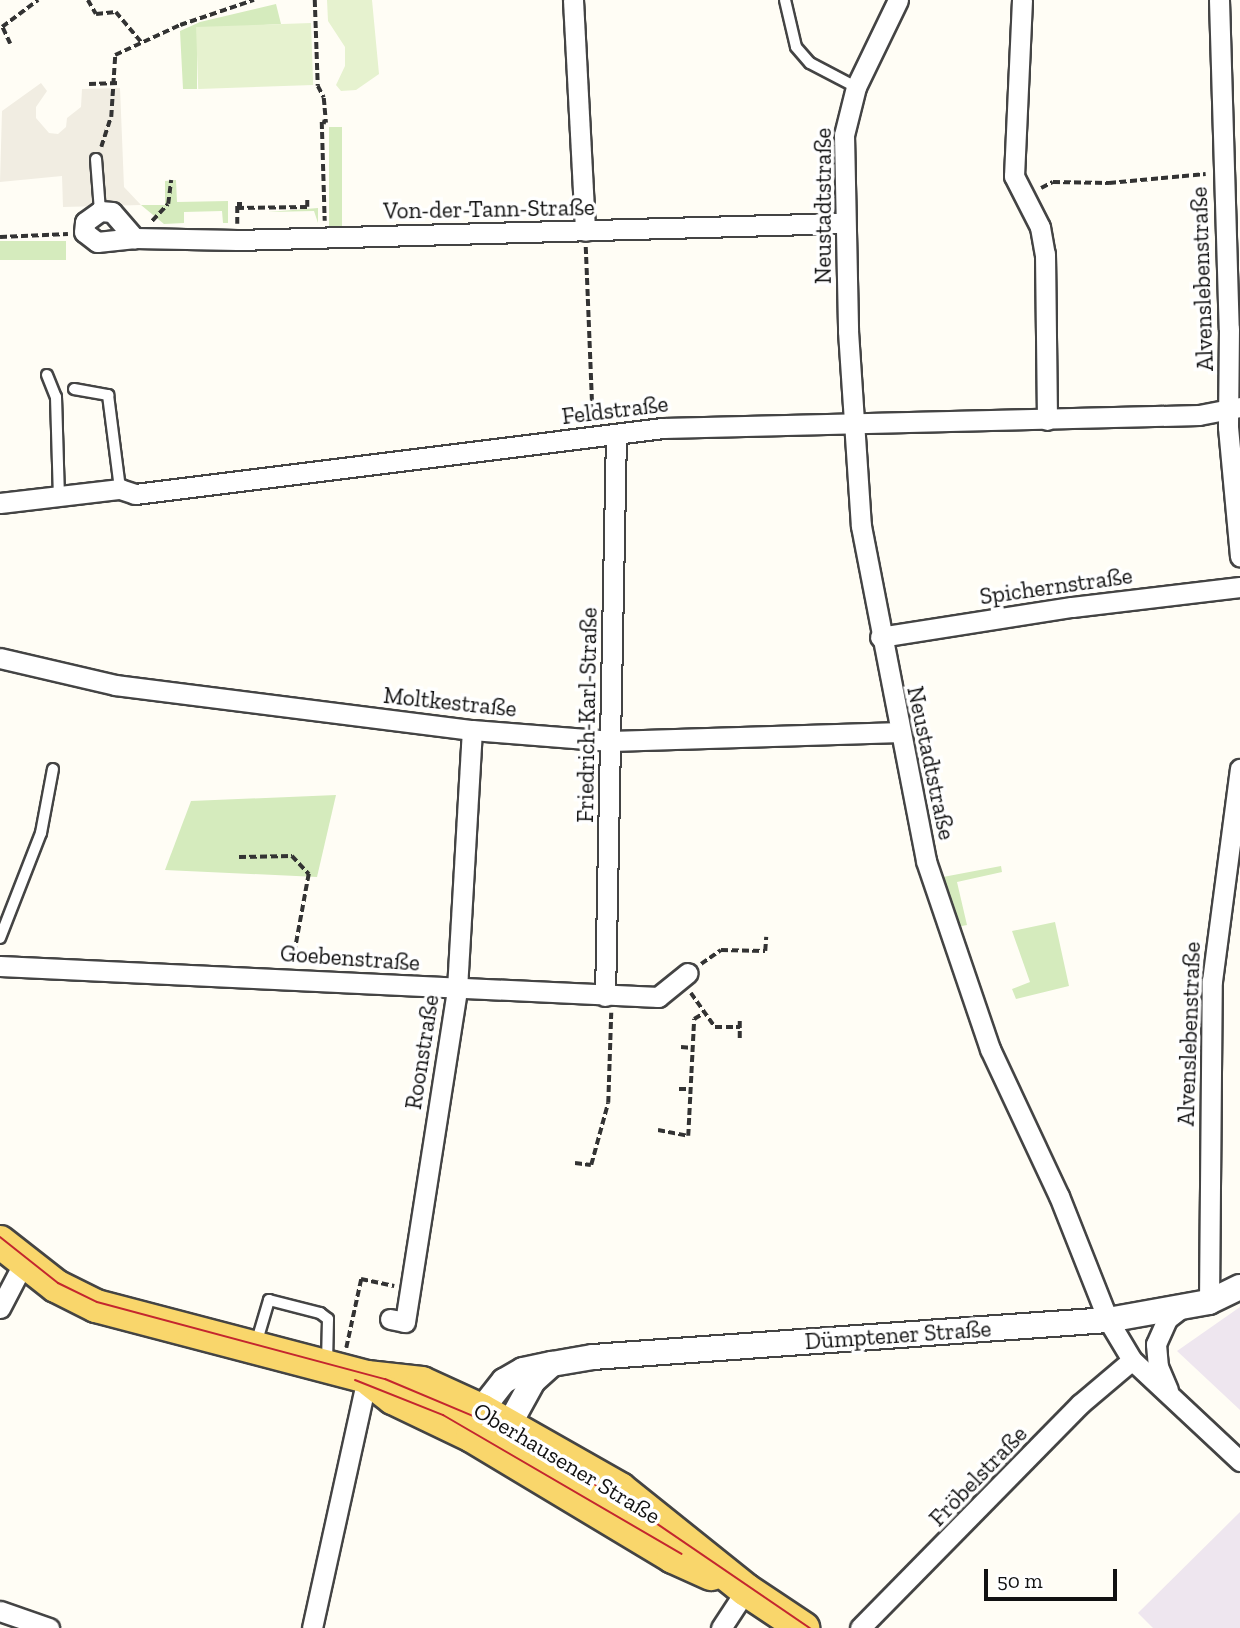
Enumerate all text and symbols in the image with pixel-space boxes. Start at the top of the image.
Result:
street label: Neustadtstraße [809,128,837,284]
street label: Alvenslebenstraße [1185,186,1219,372]
street label: Von-der-Tann-Straße [383,193,595,225]
street label: Feldstraße [560,390,670,430]
street label: Spichernstraße [978,562,1134,610]
street label: Friedrich-Karl-Straße [571,607,603,823]
street label: Moltkestraße [382,681,518,723]
street label: Neustadtstraße [901,684,961,842]
street label: Goebenstraße [279,939,421,977]
street label: Alvenslebenstraße [1172,941,1206,1127]
street label: Roonstraße [399,993,445,1111]
street label: Dümptener Straße [804,1315,992,1355]
street label: Oberhausener Straße [468,1396,666,1530]
street label: Fröbelstraße [923,1420,1033,1532]
scale bar [988,1554,1121,1598]
text: 50 m [997,1568,1043,1593]

